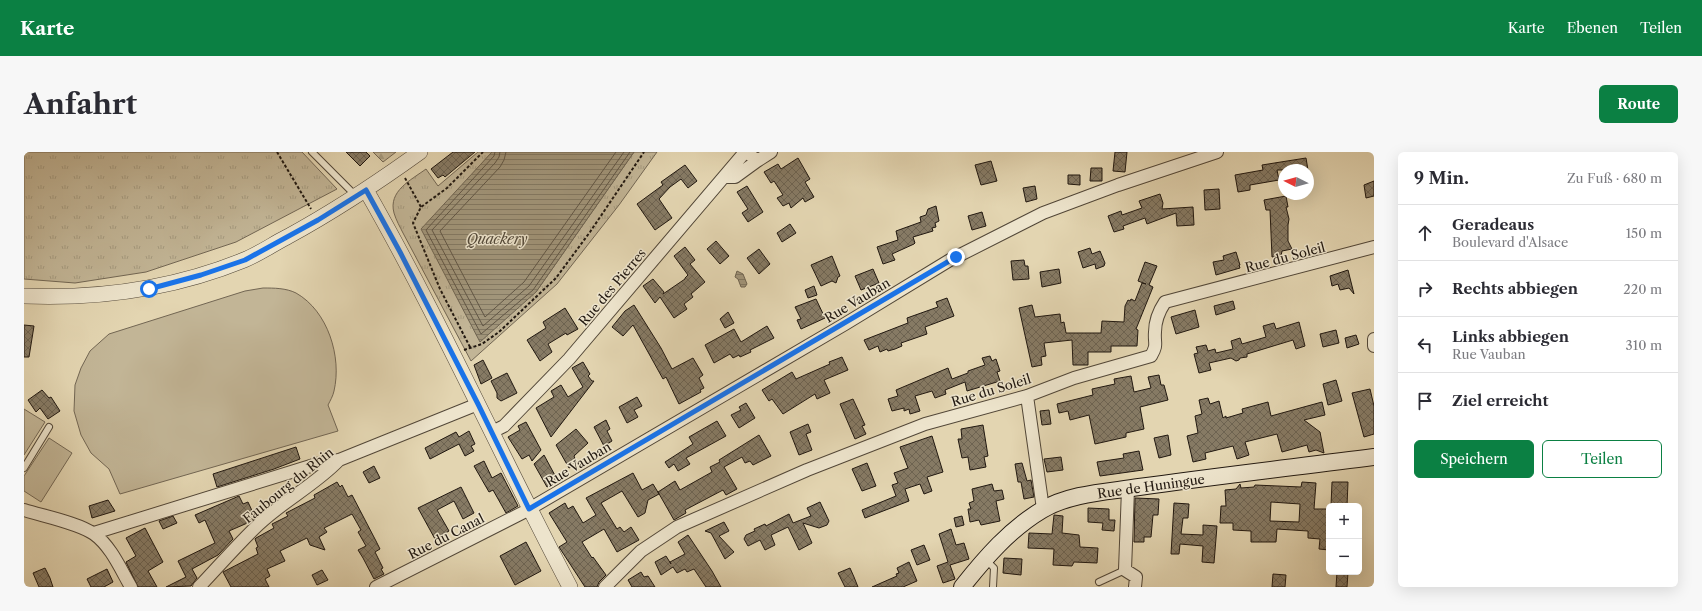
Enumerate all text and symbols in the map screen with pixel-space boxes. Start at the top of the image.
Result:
text: Karte [20,17,74,40]
text: Karte [1508,19,1545,37]
text: Ebenen [1567,19,1618,37]
text: Teilen [1640,19,1682,37]
button: Route [1599,85,1678,123]
text: Anfahrt [24,87,137,121]
north arrow [1278,164,1314,200]
text: 9 Min. [1414,168,1469,188]
text: Zu Fuß · 680 m [1567,170,1662,186]
text: Geradeaus [1452,215,1534,234]
icon: ahead [1414,222,1436,244]
text: 150 m [1626,225,1662,241]
water label: Quackery [467,230,527,248]
text: Boulevard d'Alsace [1452,234,1568,250]
street label: Rue du Soleil [1243,239,1327,275]
street label: Rue des Pierres [575,245,649,329]
route end [947,248,965,266]
street label: Rue Vauban [821,274,893,326]
icon: right [1414,278,1436,300]
text: Rechts abbiegen [1452,279,1578,298]
route start [140,280,158,298]
text: 220 m [1623,281,1662,297]
text: Links abbiegen [1452,327,1569,346]
icon: left [1414,334,1436,356]
text: 310 m [1626,337,1662,353]
text: Rue Vauban [1452,346,1526,362]
street label: Rue du Soleil [949,370,1033,410]
icon: arrive [1414,390,1436,412]
text: Ziel erreicht [1452,391,1548,410]
street label: Rue Vauban [542,438,614,490]
button: Speichern [1414,440,1534,478]
button: Teilen [1542,440,1662,478]
street label: Faubourg du Rhin [240,444,336,526]
street label: Rue de Huningue [1096,471,1206,501]
map controls [1326,503,1362,575]
button: + [1326,503,1362,539]
street label: Rue du Canal [405,510,487,562]
button: − [1326,539,1362,575]

